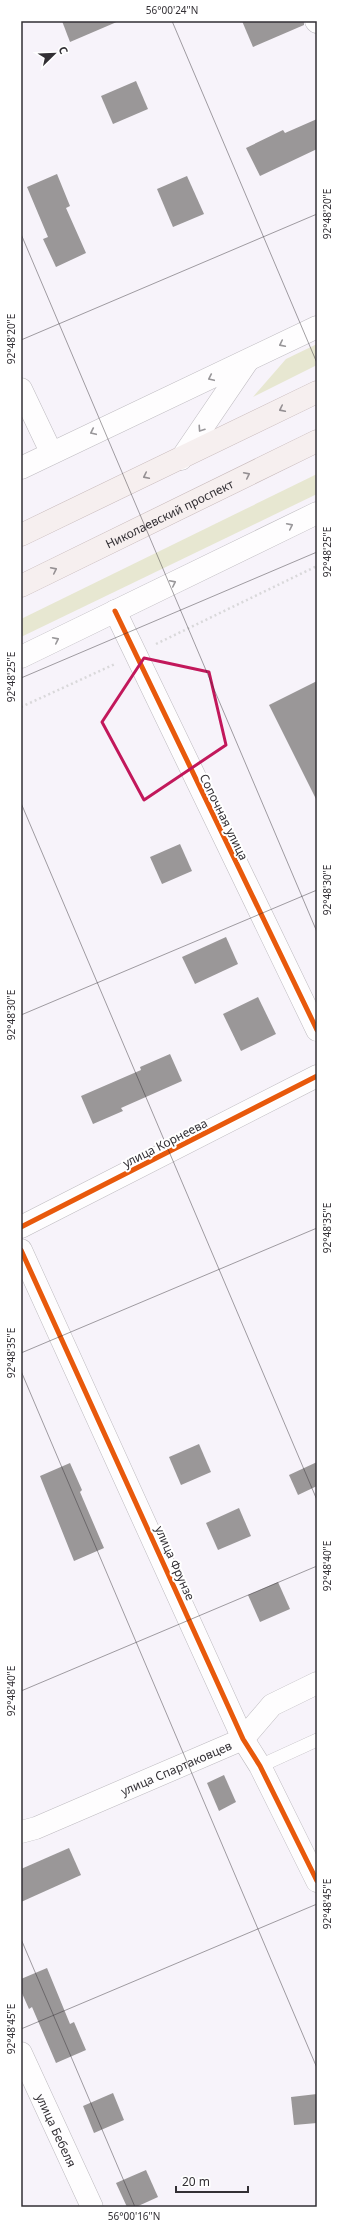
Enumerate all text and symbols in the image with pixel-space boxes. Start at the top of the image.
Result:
text: 56°00'24"N [146,3,198,17]
north arrow [34,34,74,74]
text: С [55,44,72,56]
text: 92°48'20"E [320,189,334,239]
text: 92°48'20"E [4,314,18,364]
one-way arrow [279,339,286,347]
one-way arrow [208,373,215,381]
one-way arrow [279,404,286,412]
one-way arrow [198,425,206,432]
one-way arrow [90,428,97,436]
one-way arrow [142,471,150,479]
one-way arrow [243,472,251,480]
street label: Николаевский проспект [102,475,236,552]
one-way arrow [285,523,293,531]
text: 92°48'25"E [320,527,334,577]
one-way arrow [50,567,57,575]
one-way arrow [169,580,176,588]
one-way arrow [52,637,59,645]
text: 92°48'25"E [4,652,18,702]
street label: Сопочная улица [196,771,252,863]
text: 92°48'30"E [320,865,334,915]
text: 92°48'30"E [4,990,18,1040]
street label: улица Корнеева [120,1114,210,1172]
text: 92°48'35"E [320,1203,334,1253]
text: 92°48'35"E [4,1328,18,1378]
street label: улица Фрунзе [151,1523,199,1603]
text: 92°48'40"E [320,1541,334,1591]
text: 92°48'40"E [4,1666,18,1716]
street label: улица Спартаковцев [118,1736,234,1799]
text: 92°48'45"E [320,1879,334,1929]
text: 92°48'45"E [4,2004,18,2054]
street label: улица Бебеля [32,2091,81,2170]
scale bar [176,2168,248,2194]
text: 20 m [182,2173,210,2190]
text: 56°00'16"N [108,2209,160,2223]

